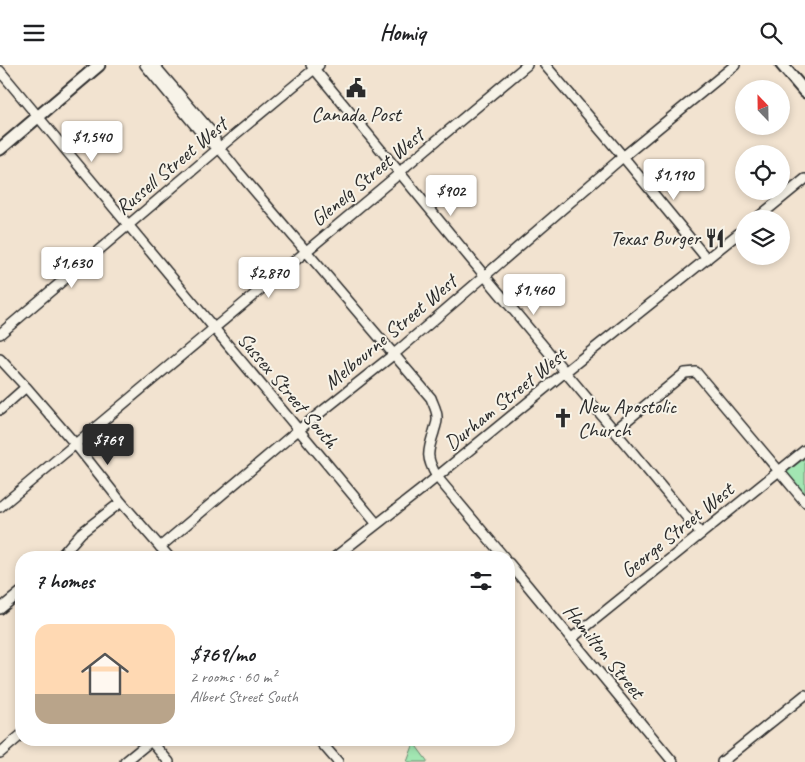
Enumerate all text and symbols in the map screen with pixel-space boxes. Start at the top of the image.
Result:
icon: menu [20,19,48,47]
text: Homiq [380,19,425,47]
icon: search [757,19,785,47]
public building icon: Canada Post [345,77,367,99]
north arrow [735,80,790,135]
map controls [735,80,790,265]
place label: Canada Post [311,101,403,127]
street label: Russell Street West [110,110,235,220]
street label: Glenelg Street West [305,120,431,232]
pin: $1,540 [51,121,133,163]
text: $1,540 [73,127,111,147]
button: locate [735,145,790,200]
pin: $1,190 [633,159,715,201]
text: $1,190 [655,165,693,185]
pin: $902 [421,175,481,217]
text: $902 [437,181,465,201]
button: layers [735,210,790,265]
place label: Texas Burger [610,225,701,251]
restaurant icon: Texas Burger [704,227,726,249]
pin: $1,630 [31,247,113,289]
text: $1,630 [52,253,92,273]
pin: $2,870 [228,257,310,299]
text: $2,870 [249,263,289,283]
street label: Melbourne Street West [318,267,464,395]
pin: $1,460 [493,273,575,316]
text: $1,460 [514,280,554,300]
street label: Sussex Street South [232,327,345,455]
street label: Durham Street West [439,341,573,456]
place label: New Apostolic Church [578,393,677,443]
church icon: New Apostolic Church [552,407,574,429]
pin: $769 [78,423,138,466]
text: $769 [94,430,122,450]
street label: George Street West [615,475,740,583]
icon: filters [467,567,495,595]
text: 7 homes [35,568,94,594]
street label: Hamilton Street [558,598,651,705]
text: $769/mo [190,641,255,667]
icon: home [75,644,135,704]
text: 2 rooms · 60 m² [190,667,276,687]
text: Albert Street South [190,687,298,707]

